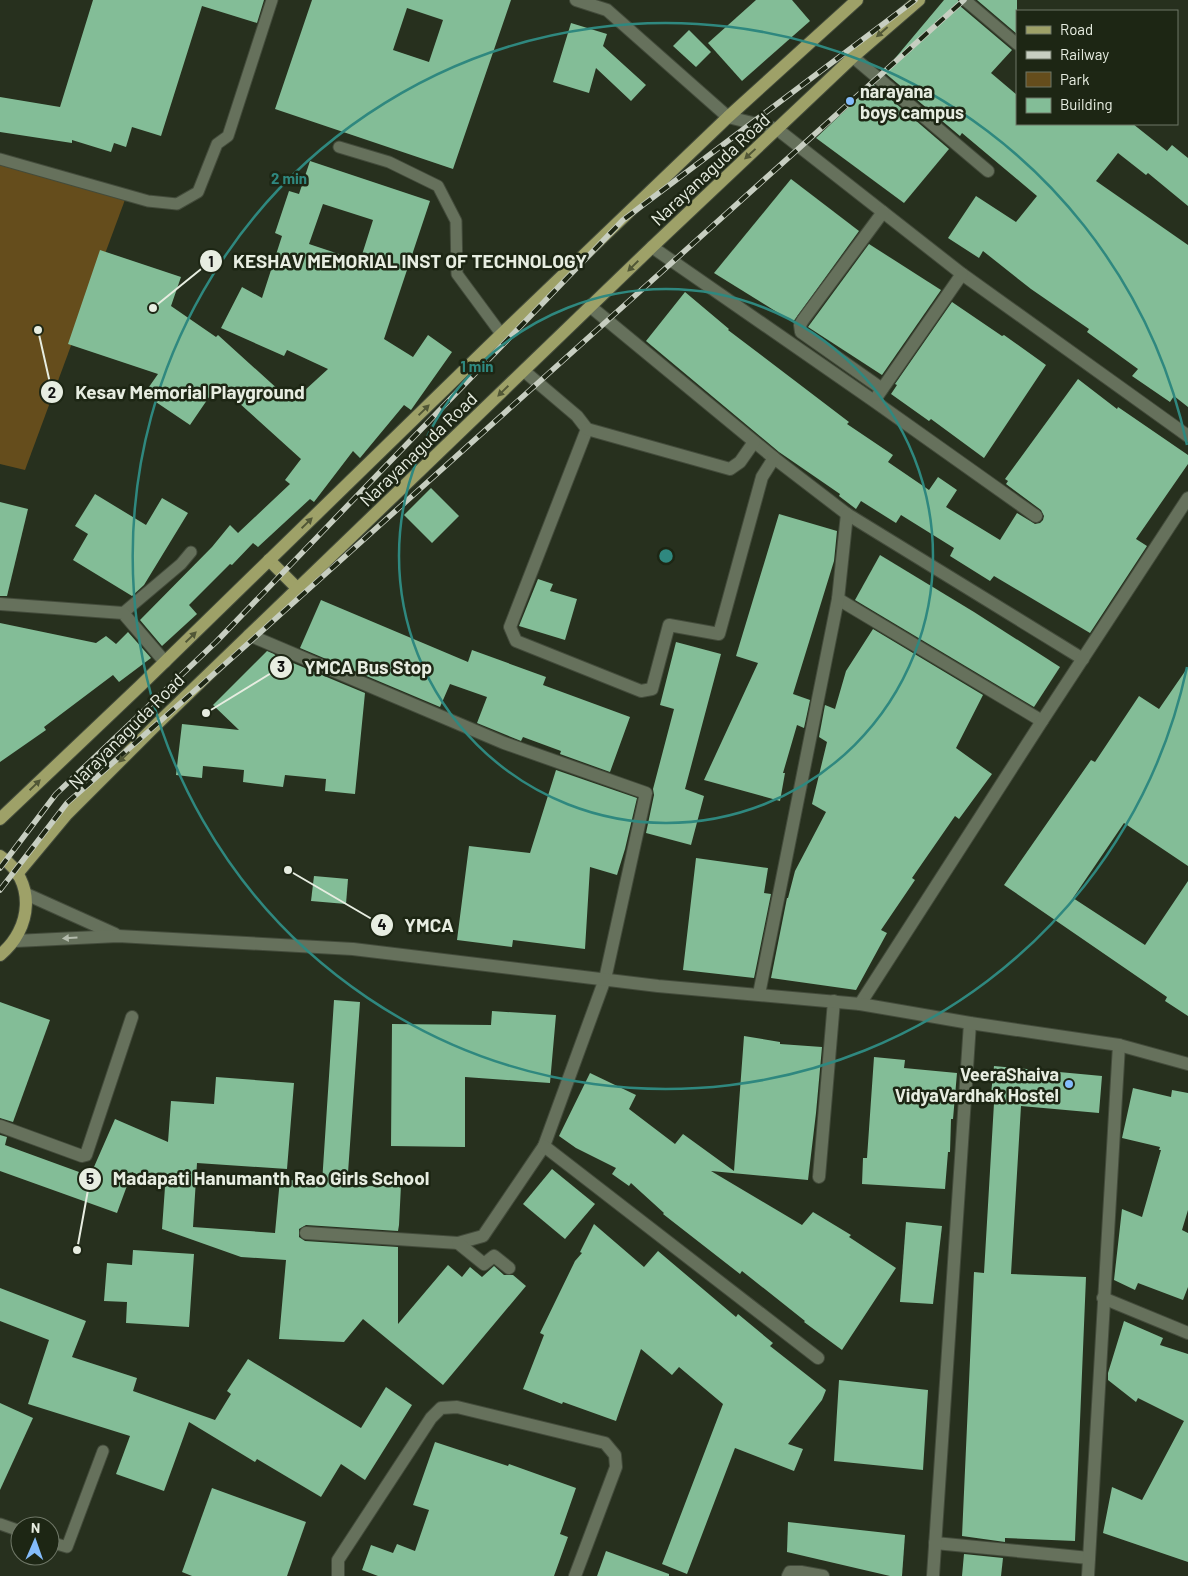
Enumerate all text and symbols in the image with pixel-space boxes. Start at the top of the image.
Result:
legend [1016,10,1178,125]
text: Road [1060,20,1093,38]
one-way arrow [877,26,889,38]
text: Railway [1060,45,1109,63]
text: Park [1060,70,1090,88]
place label: narayana boys campus [860,80,964,123]
marker: narayana boys campus [844,95,856,107]
text: Building [1060,95,1113,113]
street label: Narayanaguda Road [646,108,774,230]
one-way arrow [745,148,757,160]
text: 2 min [271,169,307,187]
callout: KESHAV MEMORIAL INST OF TECHNOLOGY [198,244,597,278]
text: KESHAV MEMORIAL INST OF TECHNOLOGY [233,249,587,272]
text: 1 [208,252,214,270]
one-way arrow [627,260,639,272]
text: 1 min [461,357,493,375]
callout: Kesav Memorial Playground [40,375,315,409]
text: Kesav Memorial Playground [75,380,305,403]
text: 2 [48,383,56,401]
one-way arrow [498,385,510,397]
street label: Narayanaguda Road [355,387,481,511]
one-way arrow [417,404,429,416]
one-way arrow [301,517,313,529]
centre of rings [657,547,675,565]
one-way arrow [184,631,196,643]
callout: YMCA Bus Stop [269,650,442,684]
text: YMCA Bus Stop [304,655,432,678]
text: 3 [277,657,285,675]
street label: Narayanaguda Road [63,668,189,794]
one-way arrow [118,751,130,763]
one-way arrow [29,779,41,791]
callout: YMCA [369,908,463,942]
text: YMCA [404,913,454,936]
text: 4 [377,915,387,933]
one-way arrow [61,934,77,942]
place label: VeeraShaiva VidyaVardhak Hostel [895,1063,1059,1106]
marker: VeeraShaiva VidyaVardhak Hostel [1063,1078,1075,1090]
callout: Madapati Hanumanth Rao Girls School [77,1162,439,1196]
text: Madapati Hanumanth Rao Girls School [113,1166,429,1189]
text: 5 [86,1169,94,1187]
north arrow [10,1516,60,1566]
text: N [31,1519,40,1536]

